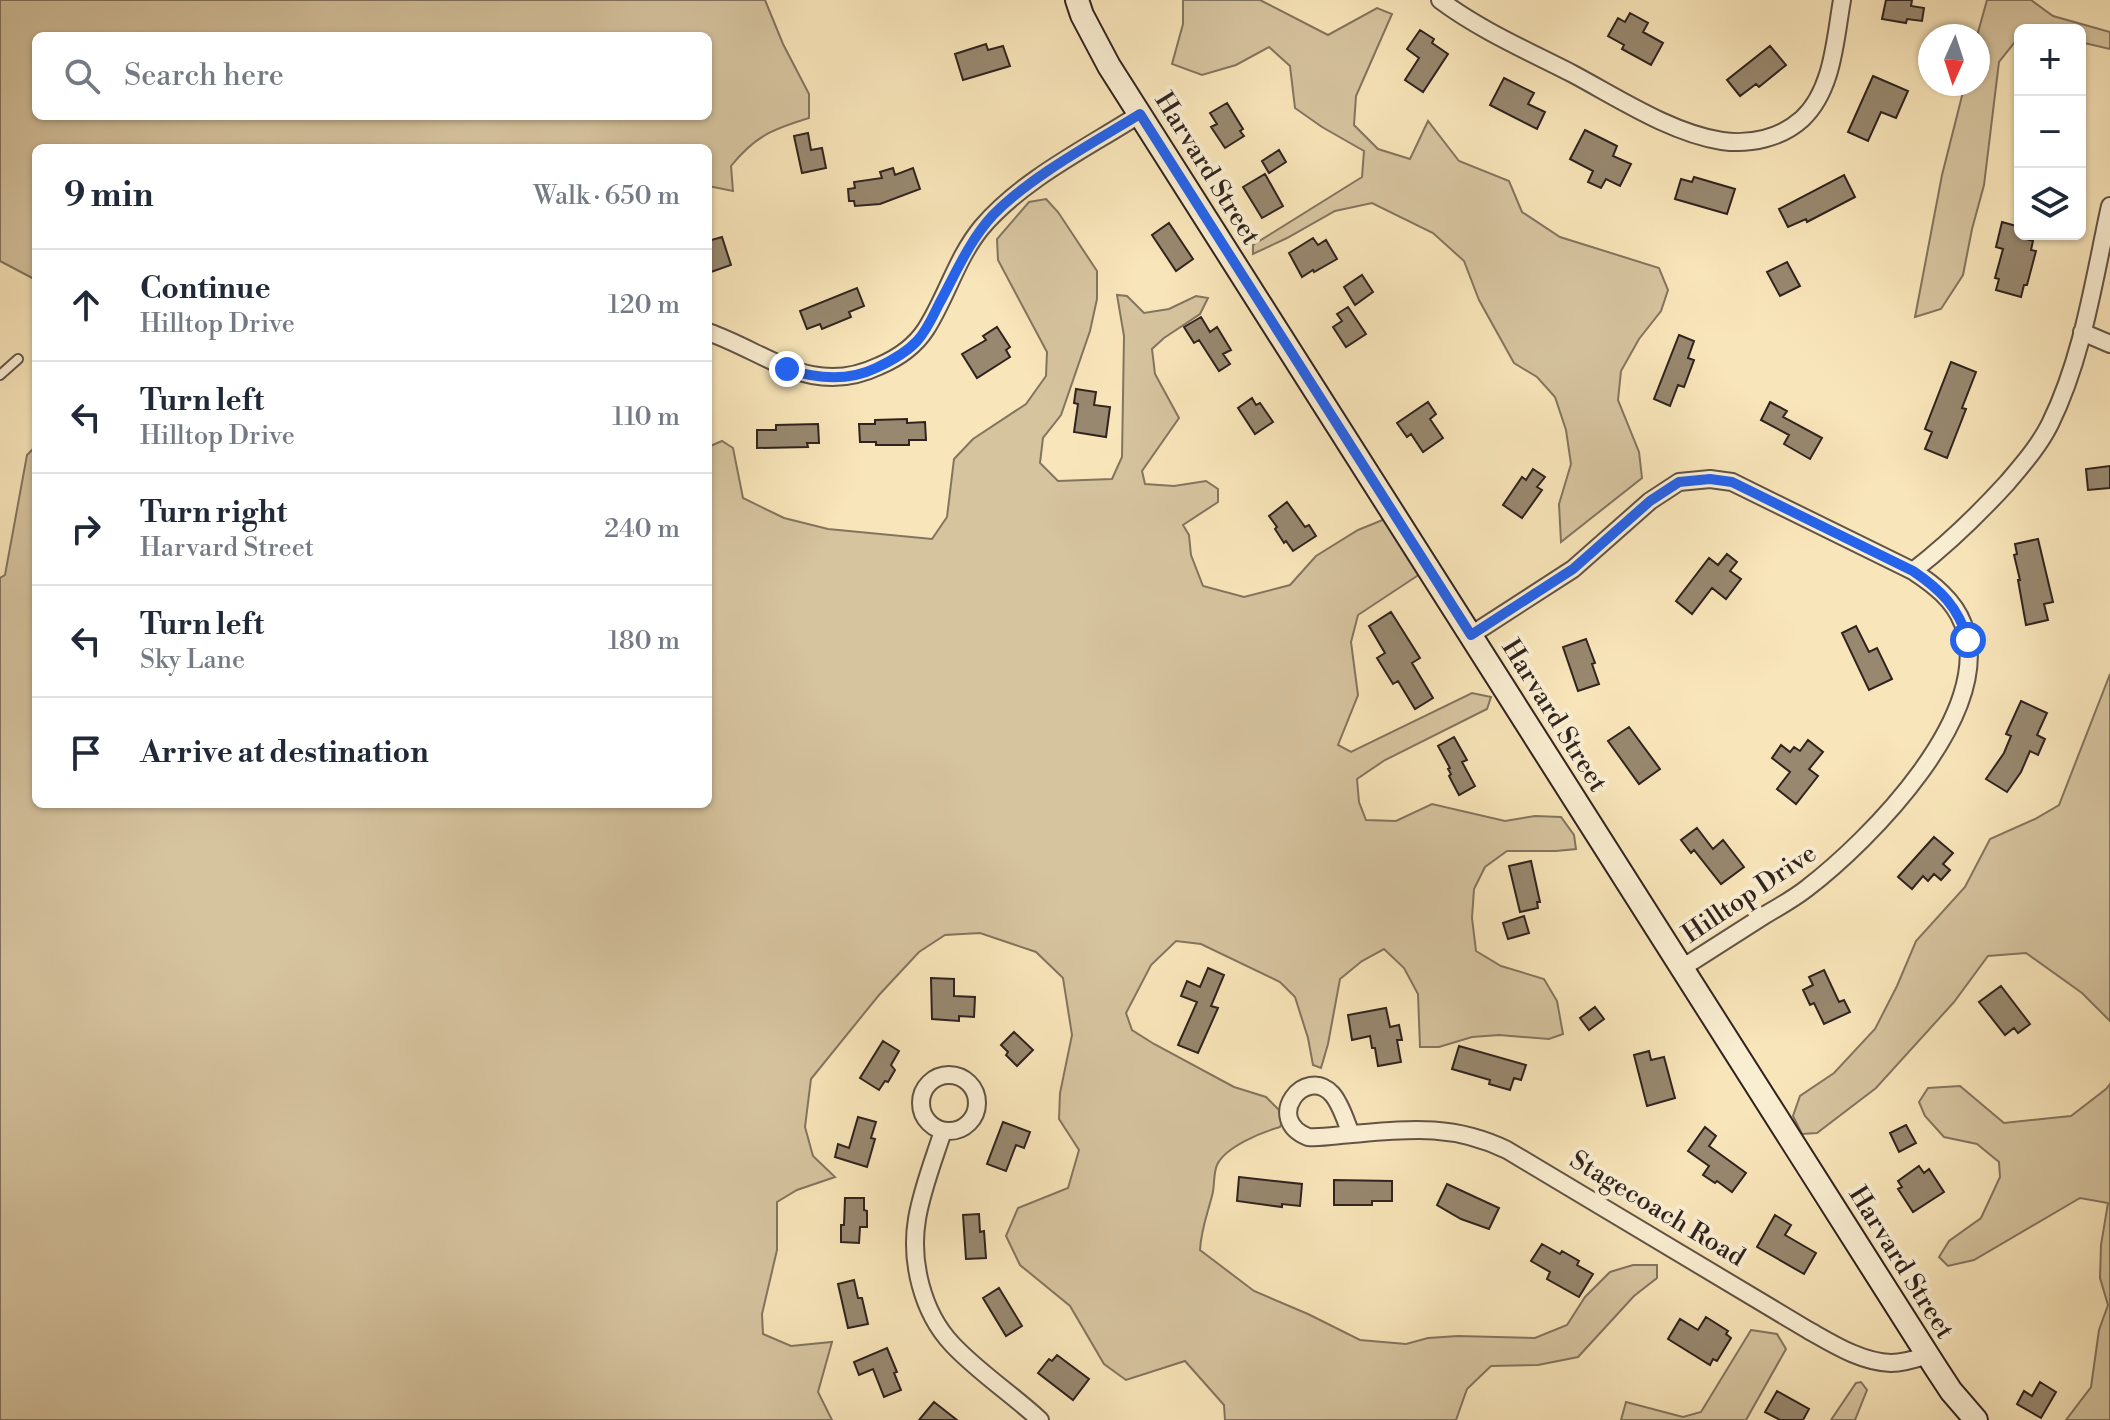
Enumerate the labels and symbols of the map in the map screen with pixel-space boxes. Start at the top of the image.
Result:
north arrow [1918,24,1990,96]
street label: Harvard Street [1147,86,1267,251]
route end [769,351,805,387]
route start [1950,622,1986,658]
street label: Harvard Street [1494,633,1614,798]
street label: Hilltop Drive [1676,837,1823,950]
street label: Stagecoach Road [1564,1144,1751,1274]
street label: Harvard Street [1841,1180,1961,1345]

